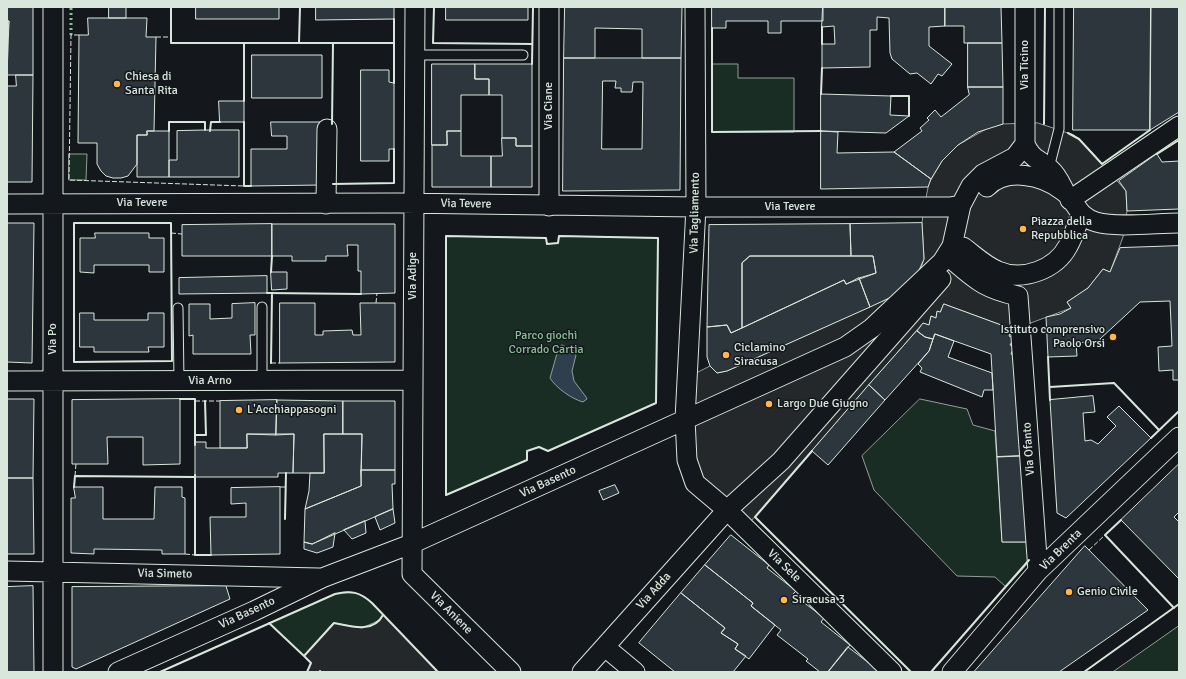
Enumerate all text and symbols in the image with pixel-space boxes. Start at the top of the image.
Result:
street label: Via Ticino [1018,40,1032,90]
place label: Chiesa di Santa Rita [125,70,178,98]
marker: Chiesa di Santa Rita [112,79,122,89]
street label: Via Ciane [542,82,556,130]
street label: Via Tagliamento [687,172,703,254]
street label: Via Tevere [116,196,168,210]
street label: Via Tevere [440,196,492,212]
street label: Via Tevere [764,200,816,214]
place label: Piazza della Repubblica [1031,215,1092,243]
marker: Piazza della Repubblica [1018,224,1028,234]
street label: Via Adige [406,252,420,300]
street label: Via Po [46,323,60,355]
place label: Istituto comprensivo Paolo Orsi [1001,323,1105,351]
park label: Parco giochi Corrado Cartia [509,329,583,357]
marker: Istituto comprensivo Paolo Orsi [1108,332,1118,342]
place label: Ciclamino Siracusa [734,341,785,369]
marker: Ciclamino Siracusa [721,350,731,360]
street label: Via Arno [188,374,232,388]
place label: Largo Due Giugno [777,397,868,411]
marker: Largo Due Giugno [764,399,774,409]
place label: L'Acchiappasogni [247,403,336,417]
marker: L'Acchiappasogni [234,405,244,415]
street label: Via Ofanto [1020,422,1038,476]
street label: Via Basento [518,463,578,501]
street label: Via Brenta [1037,526,1085,574]
street label: Via Sele [764,547,804,585]
street label: Via Simeto [138,566,192,582]
street label: Via Adda [634,569,674,613]
place label: Genio Civile [1077,585,1138,599]
marker: Genio Civile [1064,587,1074,597]
street label: Via Aniene [427,589,475,637]
place label: Siracusa 3 [792,593,845,607]
street label: Via Basento [217,594,277,632]
marker: Siracusa 3 [779,595,789,605]

